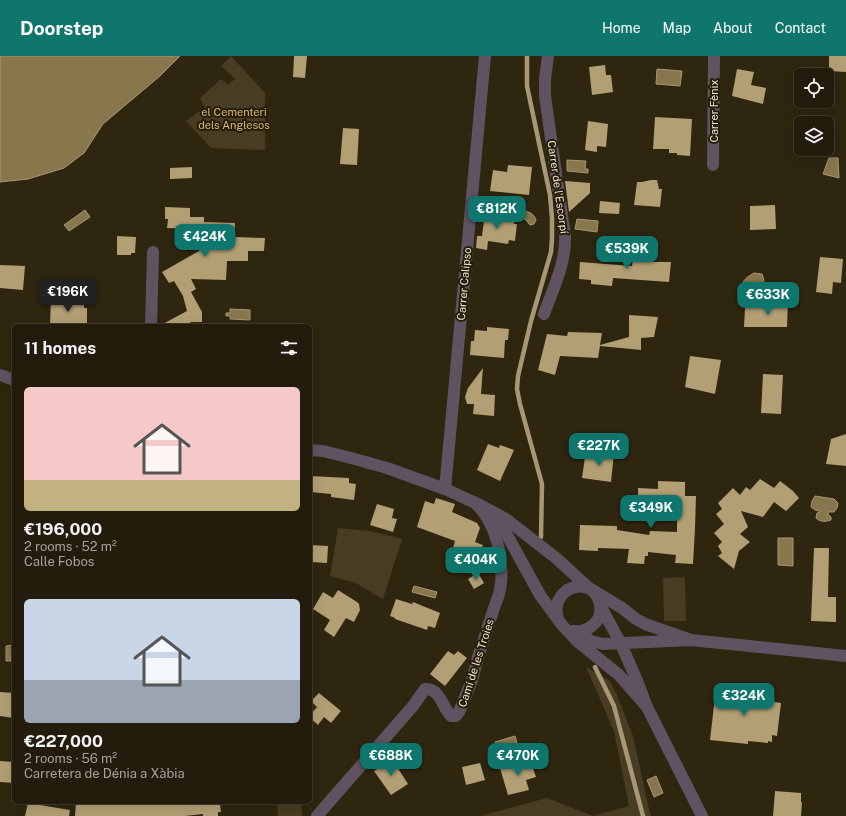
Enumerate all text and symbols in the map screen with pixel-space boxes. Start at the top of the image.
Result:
text: Doorstep [20,17,103,39]
text: Home [602,20,641,36]
text: Map [663,20,691,36]
text: About [713,20,753,36]
text: Contact [775,20,826,36]
map controls [794,68,834,156]
button: locate [794,68,834,108]
street label: Carrer Fènix [708,79,720,143]
park label: el Cementeri dels Anglesos [198,106,270,131]
button: layers [794,116,834,156]
street label: Carrer de l'Escorpí [546,140,571,235]
pin: €812K [469,196,525,230]
text: €812K [477,201,517,216]
pin: €424K [177,224,233,258]
text: €424K [183,229,227,244]
pin: €539K [599,236,655,270]
text: €539K [605,241,649,256]
street label: Carrer Calipso [455,247,473,321]
pin: €196K [40,279,96,313]
pin: €633K [740,282,796,316]
text: €196K [48,284,88,299]
text: €633K [746,287,790,302]
icon: filters [278,337,300,359]
text: 11 homes [24,338,96,358]
icon: home [126,413,198,485]
pin: €227K [571,433,627,467]
text: €227K [578,438,620,453]
pin: €349K [623,495,679,529]
text: €349K [629,500,673,515]
text: €196,000 [24,519,102,539]
text: 2 rooms · 52 m² [24,539,117,554]
pin: €404K [448,547,504,581]
text: €404K [454,552,498,567]
text: Calle Fobos [24,554,94,569]
street label: Camí de les Troies [456,617,496,709]
icon: home [126,625,198,697]
pin: €324K [716,683,772,717]
text: €324K [722,688,766,703]
text: €227,000 [24,731,103,751]
pin: €688K [363,743,419,777]
pin: €470K [490,743,546,777]
text: €688K [369,748,413,763]
text: €470K [497,748,539,763]
text: 2 rooms · 56 m² [24,751,117,766]
text: Carretera de Dénia a Xàbia [24,766,185,781]

